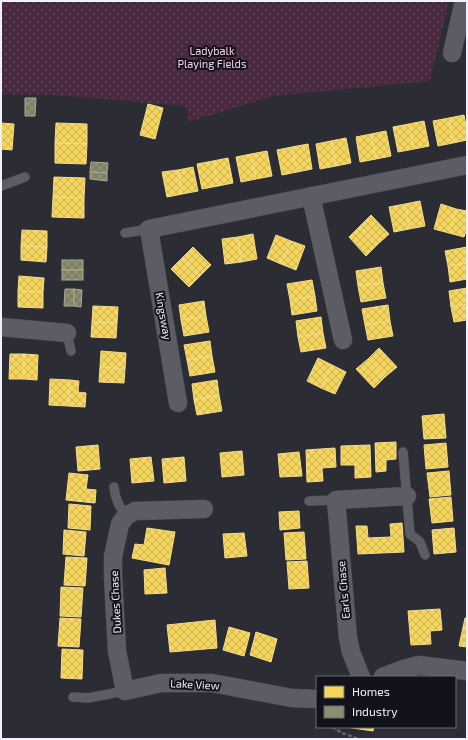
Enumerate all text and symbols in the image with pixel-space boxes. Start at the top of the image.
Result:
park label: Ladybalk Playing Fields [177,44,247,70]
street label: Kingsway [153,291,175,341]
street label: Earls Chase [334,560,352,620]
street label: Dukes Chase [107,570,123,634]
street label: Lake View [170,676,220,692]
legend [316,676,456,728]
text: Homes [352,684,390,698]
text: Industry [352,704,398,718]

